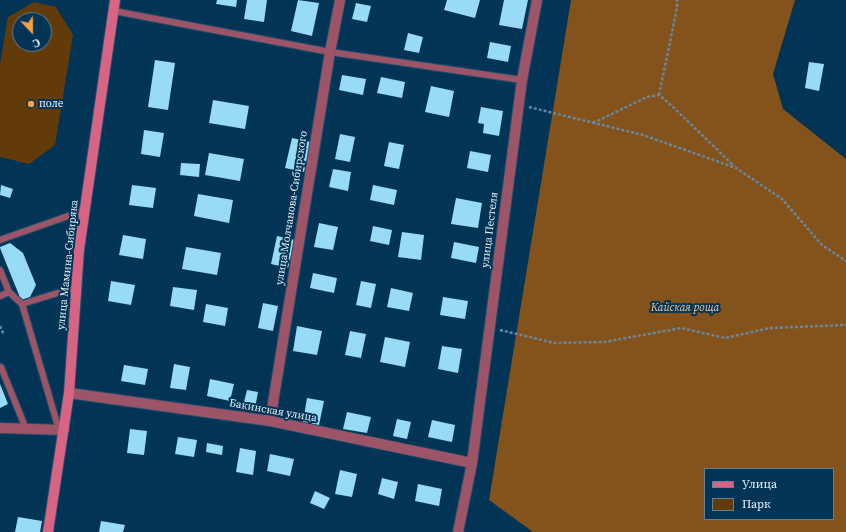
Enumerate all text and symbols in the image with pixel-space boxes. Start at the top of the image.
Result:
north arrow [12,12,52,52]
text: С [30,34,42,51]
place label: поле [39,97,63,111]
marker: поле [26,99,36,109]
street label: улица Молчанова-Сибирского [273,130,311,286]
street label: улица Пестеля [479,191,501,269]
street label: улица Мамина-Сибиряка [55,199,81,331]
park label: Кайская роща [651,301,719,315]
street label: Бакинская улица [228,397,318,425]
legend [704,468,834,520]
text: Улица [742,476,777,492]
text: Парк [742,496,771,512]

